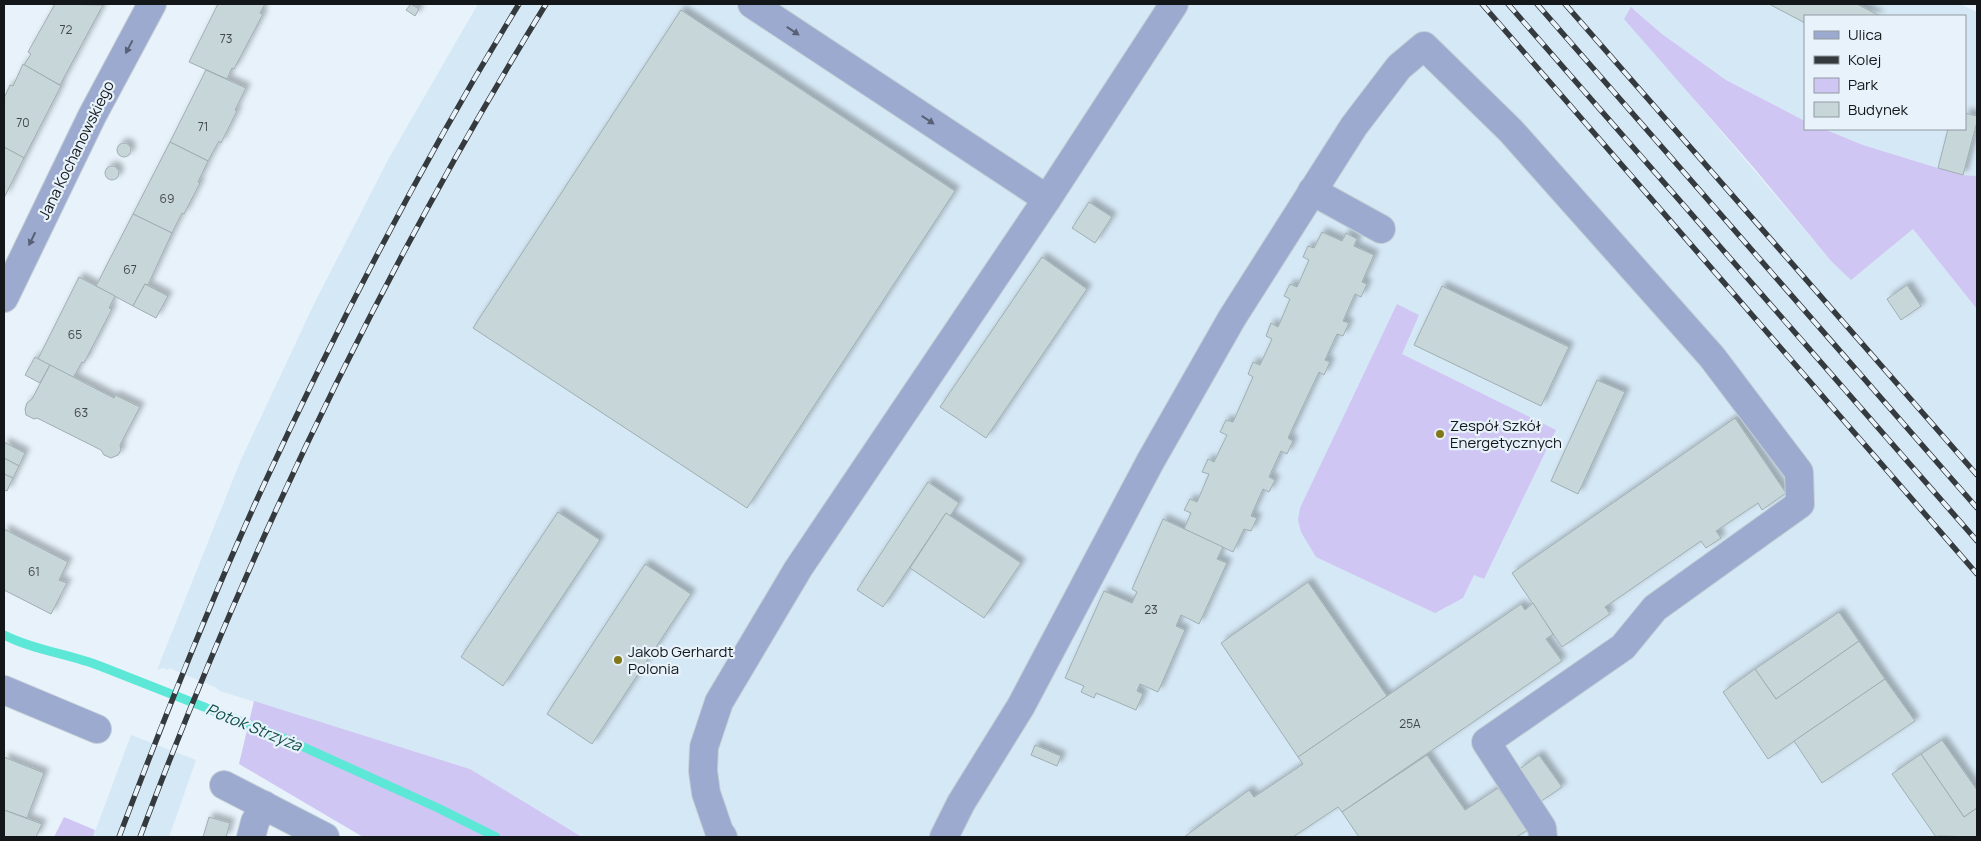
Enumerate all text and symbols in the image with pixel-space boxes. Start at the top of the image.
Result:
legend [1804,15,1966,130]
house number: 72 [60,21,73,38]
text: Ulica [1848,24,1882,45]
one-way arrow [786,26,799,35]
house number: 73 [220,30,232,47]
one-way arrow [125,39,133,54]
text: Kolej [1848,49,1881,70]
text: Park [1848,74,1878,95]
street label: Jana Kochanowskiego [33,77,119,223]
text: Budynek [1848,99,1909,120]
house number: 70 [16,114,30,131]
one-way arrow [921,115,935,125]
house number: 71 [198,118,208,135]
house number: 69 [160,190,174,207]
one-way arrow [28,231,37,246]
house number: 67 [123,261,137,278]
house number: 65 [68,326,82,343]
house number: 63 [74,404,88,421]
place label: Zespół Szkół Energetycznych [1450,415,1562,453]
marker: Zespół Szkół Energetycznych [1434,428,1446,440]
house number: 61 [28,563,40,580]
house number: 23 [1144,601,1158,618]
place label: Jakob Gerhardt Polonia [628,641,733,679]
marker: Jakob Gerhardt Polonia [612,654,624,666]
water label: Potok Strzyża [203,698,306,757]
house number: 25A [1399,715,1421,732]

